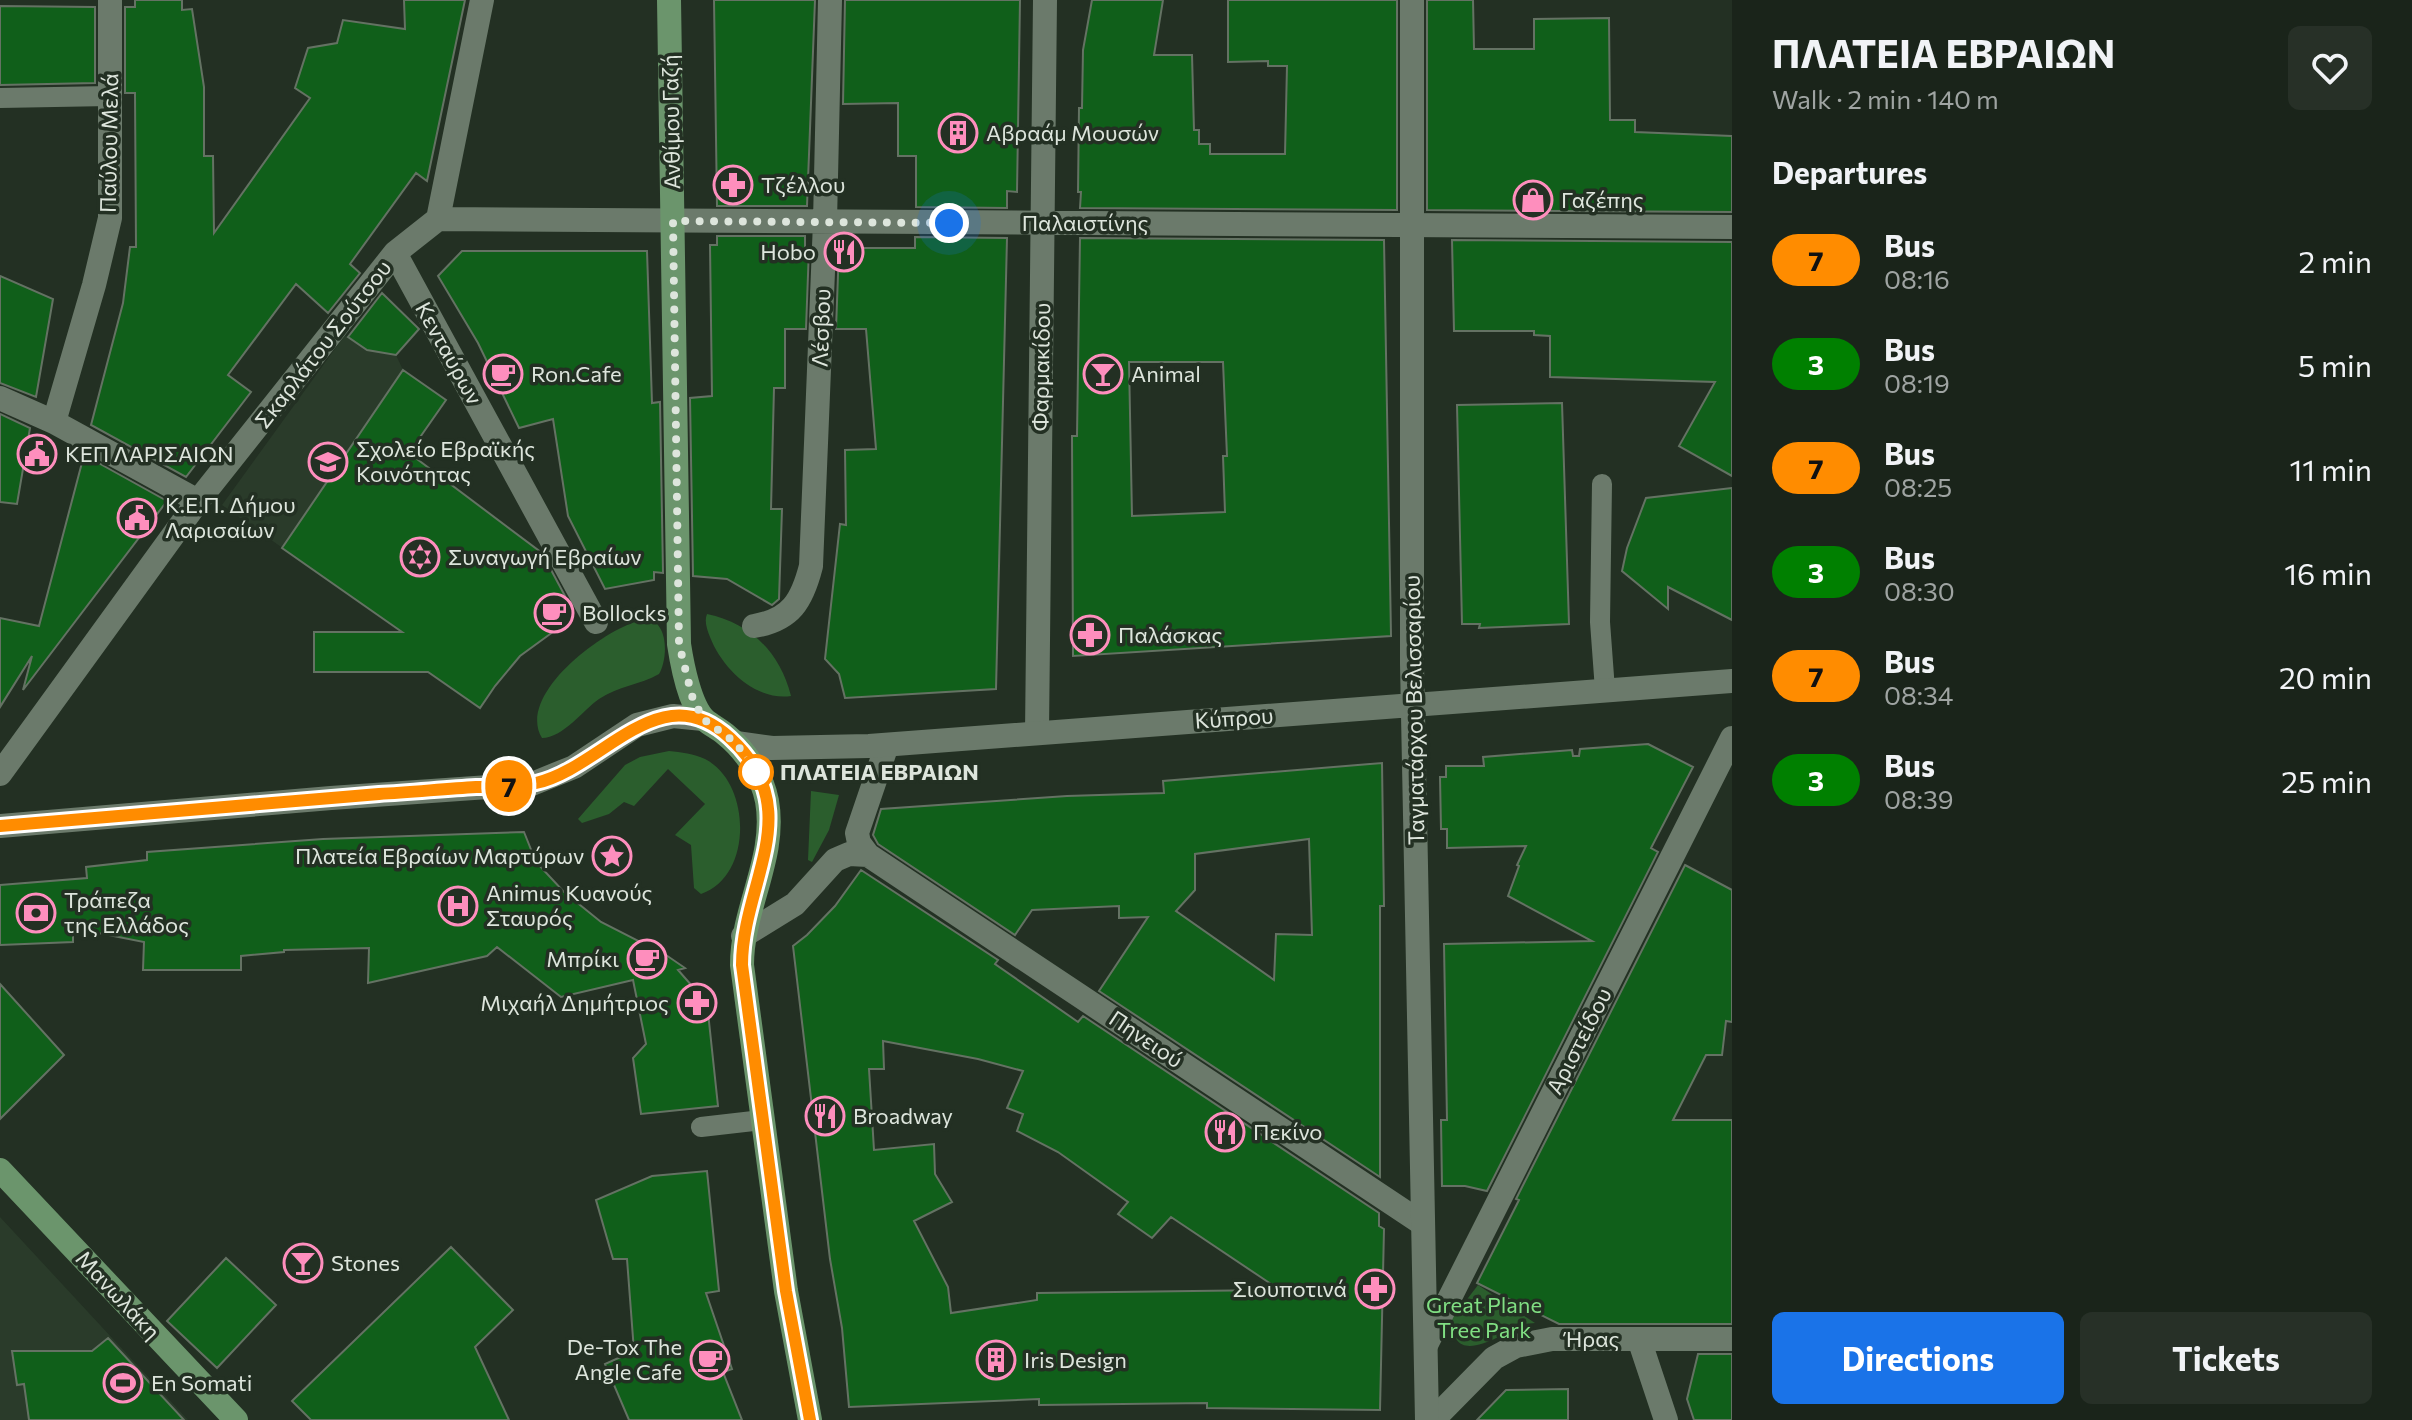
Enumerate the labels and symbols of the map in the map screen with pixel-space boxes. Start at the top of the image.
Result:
street label: Ανθίμου Γαζή [656,54,685,190]
street label: Παύλου Μελά [94,73,123,213]
building icon: Αβραάμ Μουσών [937,112,979,154]
place label: Αβραάμ Μουσών [986,119,1159,146]
pharmacy icon: Τζέλλου [712,164,754,206]
place label: Τζέλλου [761,171,845,198]
shop icon: Γαζέπης [1512,179,1554,221]
place label: Γαζέπης [1561,186,1644,213]
your location [929,203,969,243]
street label: Παλαιστίνης [1022,209,1148,236]
restaurant icon: Hobo [823,231,865,273]
place label: Hobo [760,238,816,265]
street label: Σκαρλάτου Σούτσου [249,254,397,433]
street label: Λέσβου [806,288,835,368]
street label: Κενταύρων [410,297,489,409]
street label: Φαρμακίδου [1026,302,1055,431]
cafe icon: Ron.Cafe [482,353,524,395]
bar icon: Animal [1082,353,1124,395]
place label: Ron.Cafe [531,360,622,387]
place label: Animal [1131,360,1201,387]
public building icon: ΚΕΠ ΛΑΡΙΣΑΙΩΝ [16,433,58,475]
place label: Σχολείο Εβραϊκής Κοινότητας [356,435,535,487]
place label: ΚΕΠ ΛΑΡΙΣΑΙΩΝ [65,440,234,467]
school or university icon: Σχολείο Εβραϊκής Κοινότητας [307,441,349,483]
place label: Κ.Ε.Π. Δήμου Λαρισαίων [165,491,296,543]
public building icon: Κ.Ε.Π. Δήμου Λαρισαίων [116,497,158,539]
synagogue icon: Συναγωγή Εβραίων [399,536,441,578]
place label: Συναγωγή Εβραίων [448,543,641,570]
street label: Ταγματάρχου Βελισσαρίου [1398,575,1429,845]
cafe icon: Bollocks [533,592,575,634]
place label: Bollocks [582,599,666,626]
pharmacy icon: Παλάσκας [1069,614,1111,656]
place label: Παλάσκας [1118,621,1222,648]
street label: Κύπρου [1194,701,1274,734]
marker: ΠΛΑΤΕΙΑ ΕΒΡΑΙΩΝ [739,755,773,789]
place label: ΠΛΑΤΕΙΑ ΕΒΡΑΙΩΝ [780,758,979,785]
line badge: 7 [483,760,535,812]
place icon: Πλατεία Εβραίων Μαρτύρων [591,835,633,877]
place label: Πλατεία Εβραίων Μαρτύρων [295,842,584,869]
place label: Animus Κυανούς Σταυρός [486,879,652,931]
hospital icon: Animus Κυανούς Σταυρός [437,885,479,927]
place label: Τράπεζα της Ελλάδος [64,886,189,938]
bank icon: Τράπεζα της Ελλάδος [15,892,57,934]
cafe icon: Μπρίκι [626,938,668,980]
place label: Μπρίκι [546,945,619,972]
pharmacy icon: Μιχαήλ Δημήτριος [676,982,718,1024]
street label: Αριστείδου [1540,983,1617,1098]
place label: Μιχαήλ Δημήτριος [480,989,669,1016]
street label: Πηνειού [1104,1004,1188,1073]
restaurant icon: Broadway [804,1095,846,1137]
place label: Broadway [853,1102,953,1129]
restaurant icon: Πεκίνο [1204,1111,1246,1153]
place label: Πεκίνο [1253,1118,1322,1145]
bar icon: Stones [282,1242,324,1284]
street label: Μανωλάκη [71,1245,166,1345]
place label: Stones [331,1249,400,1276]
pharmacy icon: Σιουποτινά [1354,1268,1396,1310]
place label: Σιουποτινά [1233,1275,1347,1302]
park label: Great Plane Tree Park [1426,1291,1542,1343]
street label: Ήρας [1563,1325,1619,1352]
place label: De-Tox The Angle Cafe [567,1333,682,1385]
cafe icon: De-Tox The Angle Cafe [689,1339,731,1381]
building icon: Iris Design [975,1339,1017,1381]
place label: Iris Design [1024,1346,1127,1373]
sports icon: En Somati [102,1362,144,1404]
place label: En Somati [151,1369,252,1396]

